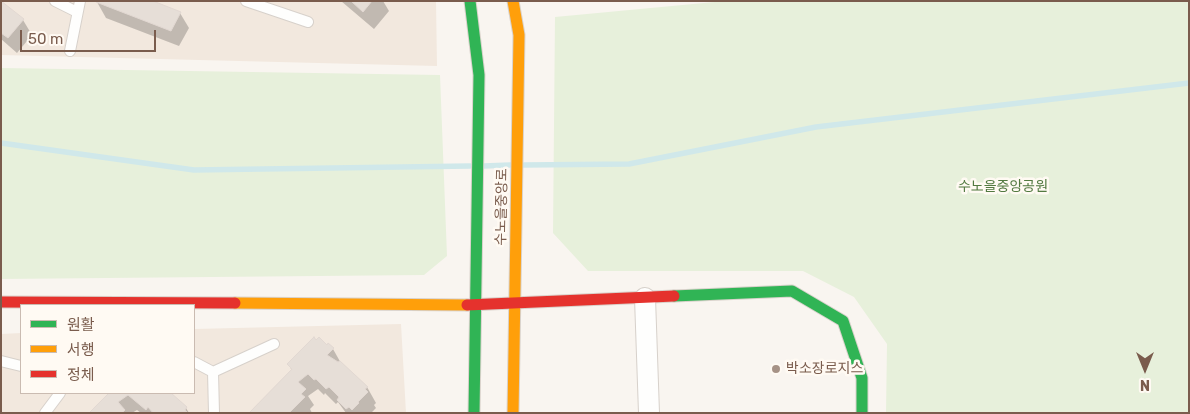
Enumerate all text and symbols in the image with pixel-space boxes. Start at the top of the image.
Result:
scale bar [22,20,159,52]
text: 50 m [28,30,63,48]
street label: 수노을중앙로 [493,168,511,246]
park label: 수노을중앙공원 [958,179,1048,195]
legend [20,304,195,394]
text: 원활 [67,316,95,334]
text: 서행 [67,341,95,359]
north arrow [1120,344,1170,394]
place label: 박소장로지스 [786,361,863,377]
marker: 박소장로지스 [770,363,782,375]
text: 정체 [67,366,95,384]
text: N [1140,376,1150,393]

